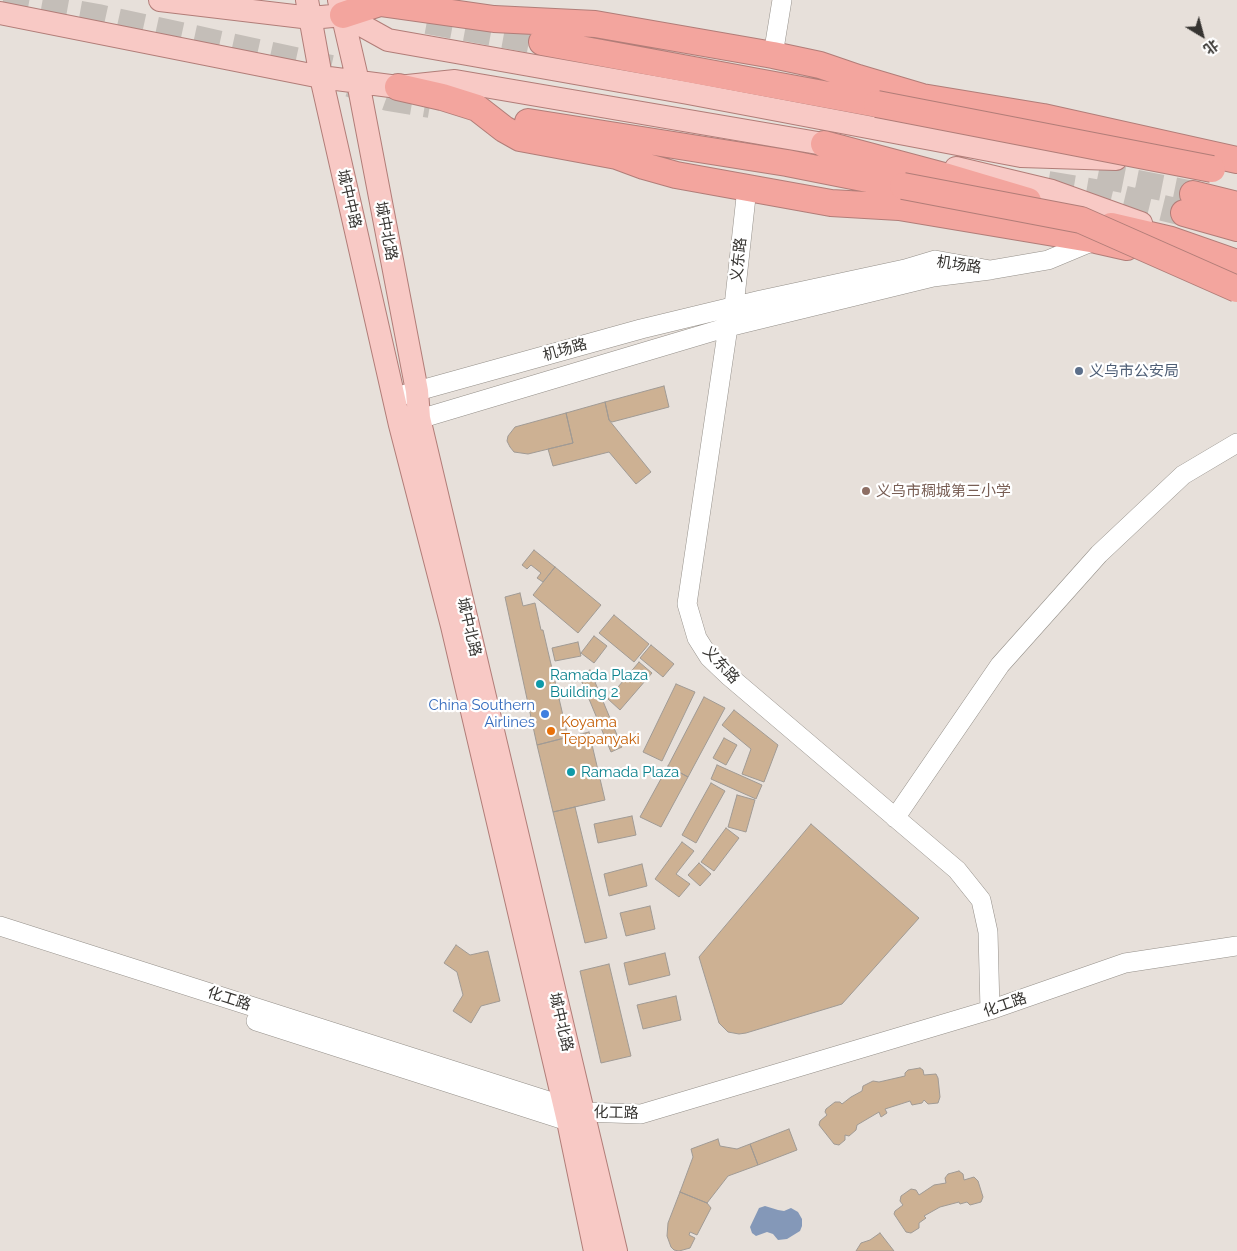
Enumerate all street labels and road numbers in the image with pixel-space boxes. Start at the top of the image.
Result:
street label: 城中中路 [333,168,365,230]
street label: 城中北路 [371,200,401,262]
street label: 义东路 [728,237,750,283]
street label: 机场路 [935,253,983,277]
street label: 机场路 [541,335,589,365]
street label: 城中北路 [453,596,485,658]
street label: 义东路 [699,642,743,688]
street label: 化工路 [205,983,253,1015]
street label: 化工路 [981,989,1029,1021]
street label: 城中北路 [545,991,577,1053]
street label: 化工路 [593,1104,639,1122]

